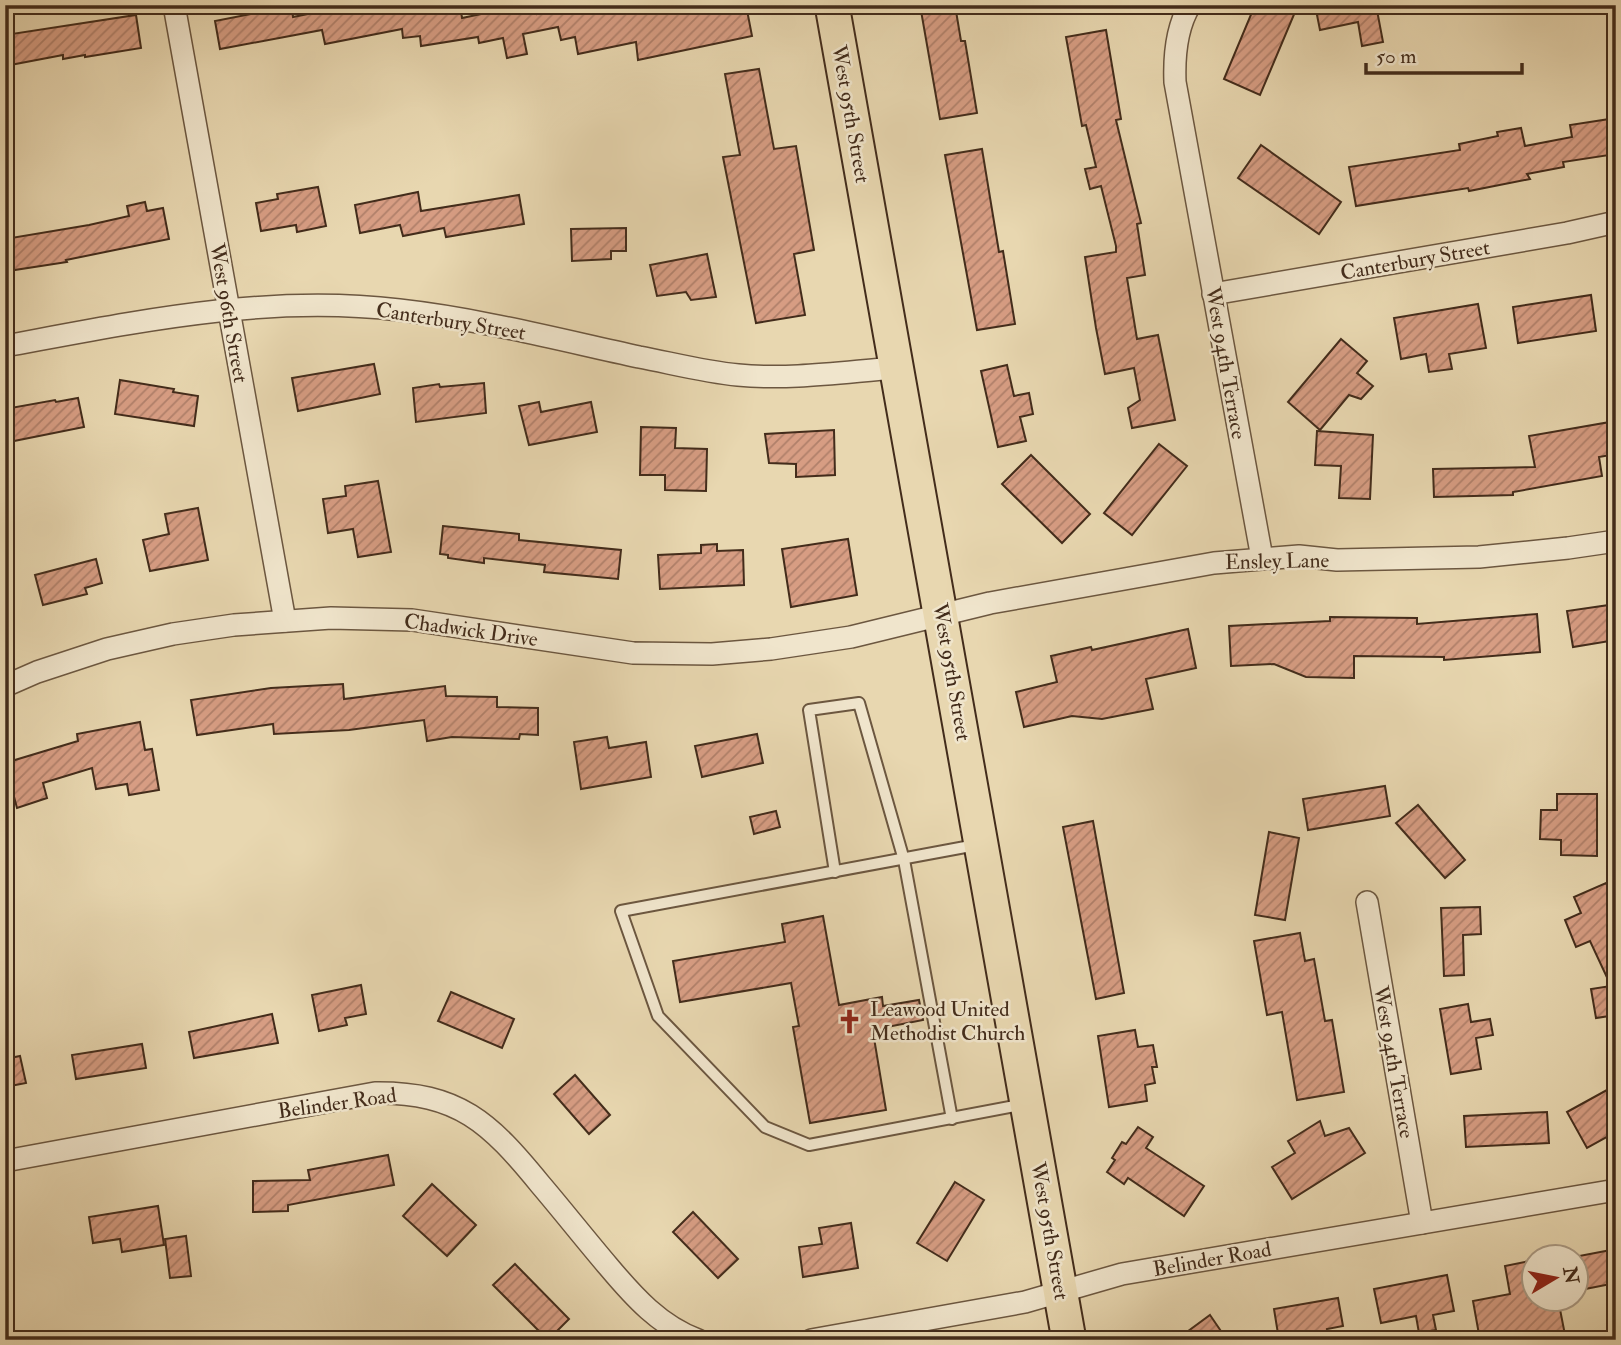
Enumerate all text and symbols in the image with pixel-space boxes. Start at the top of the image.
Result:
scale bar [1366,32,1521,76]
street label: West 95th Street [825,42,876,185]
text: 50 m [1376,43,1417,70]
street label: Canterbury Street [1338,234,1492,287]
street label: West 96th Street [203,240,254,385]
street label: West 94th Terrace [1199,284,1252,442]
street label: Canterbury Street [374,296,528,347]
street label: Ensley Lane [1225,547,1330,576]
street label: West 95th Street [926,600,977,743]
street label: Chadwick Drive [402,608,540,653]
street label: West 94th Terrace [1367,983,1420,1141]
place label: Leawood United Methodist Church [870,996,1025,1047]
church icon: Leawood United Methodist Church [836,1007,864,1035]
street label: Belinder Road [276,1082,399,1125]
street label: West 95th Street [1024,1159,1075,1302]
street label: Belinder Road [1151,1236,1274,1283]
north arrow [1520,1244,1590,1314]
text: N [1557,1264,1584,1287]

